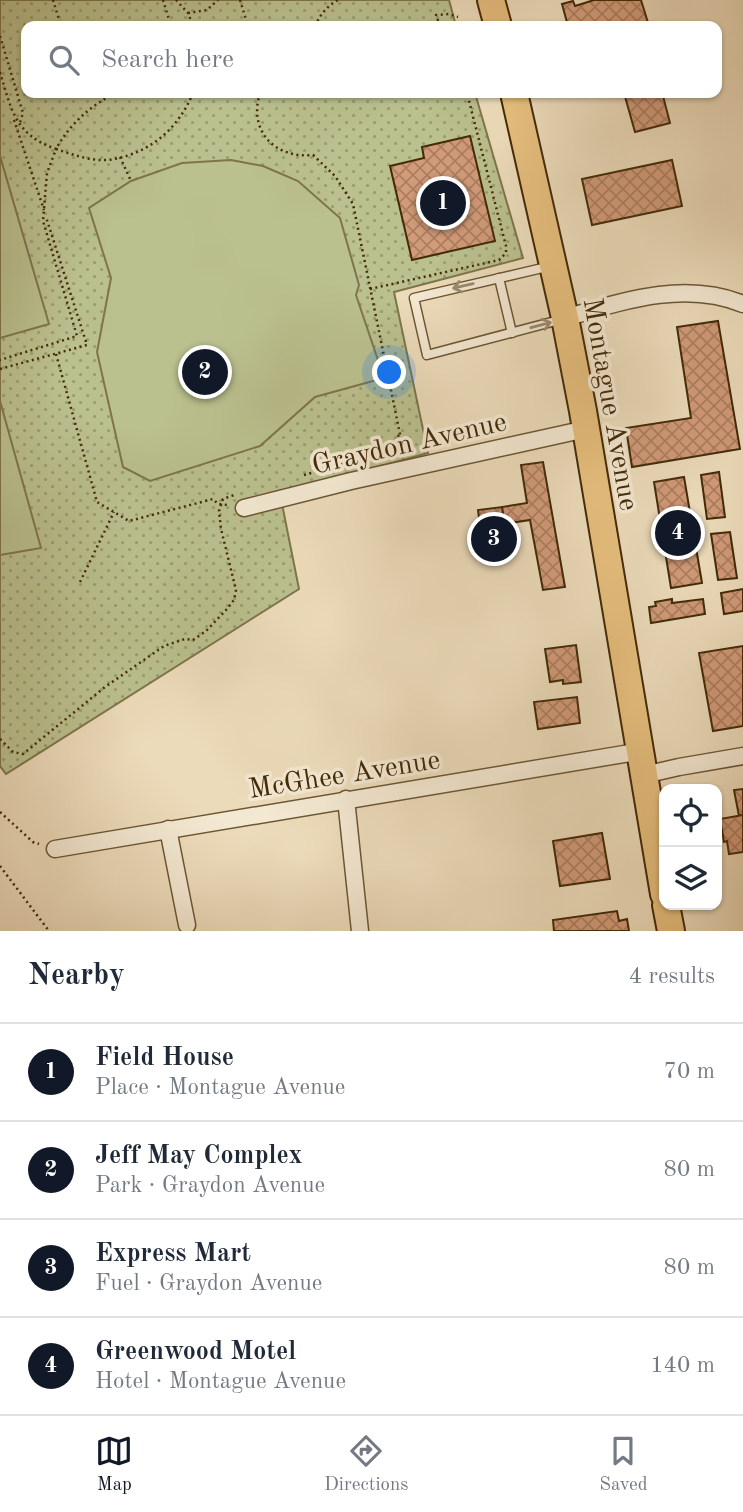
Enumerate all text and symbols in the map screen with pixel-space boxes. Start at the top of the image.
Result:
search box [21,21,722,98]
icon: search [45,41,83,79]
text: Search here [101,47,234,73]
pin: 1 [420,177,466,229]
one-way arrow [452,280,475,294]
street label: Montague Avenue [577,296,642,513]
one-way arrow [529,318,551,331]
pin: 2 [182,346,228,398]
your location [372,355,406,389]
street label: Graydon Avenue [310,409,510,481]
pin: 4 [655,507,701,559]
pin: 3 [471,513,517,565]
street label: McGhee Avenue [247,747,442,805]
map controls [659,784,722,910]
button: locate [659,784,722,847]
button: layers [659,847,722,910]
text: Nearby [28,961,125,991]
text: 4 results [629,965,715,988]
text: Field House [95,1045,234,1071]
text: 1 [44,1060,58,1083]
text: 70 m [664,1060,715,1083]
text: Place · Montague Avenue [95,1076,345,1099]
text: Jeff May Complex [95,1143,302,1169]
text: 2 [44,1158,58,1181]
text: 80 m [664,1158,715,1181]
text: Park · Graydon Avenue [95,1174,325,1197]
text: Express Mart [95,1241,251,1267]
text: 3 [44,1256,58,1279]
text: 80 m [664,1256,715,1279]
text: Fuel · Graydon Avenue [95,1272,322,1295]
text: Greenwood Motel [95,1339,296,1365]
text: 4 [44,1354,58,1377]
text: 140 m [650,1354,715,1377]
text: Hotel · Montague Avenue [95,1370,346,1393]
tab: Map [95,1432,133,1497]
tab: Directions [324,1432,409,1497]
tab: Saved [599,1432,648,1497]

